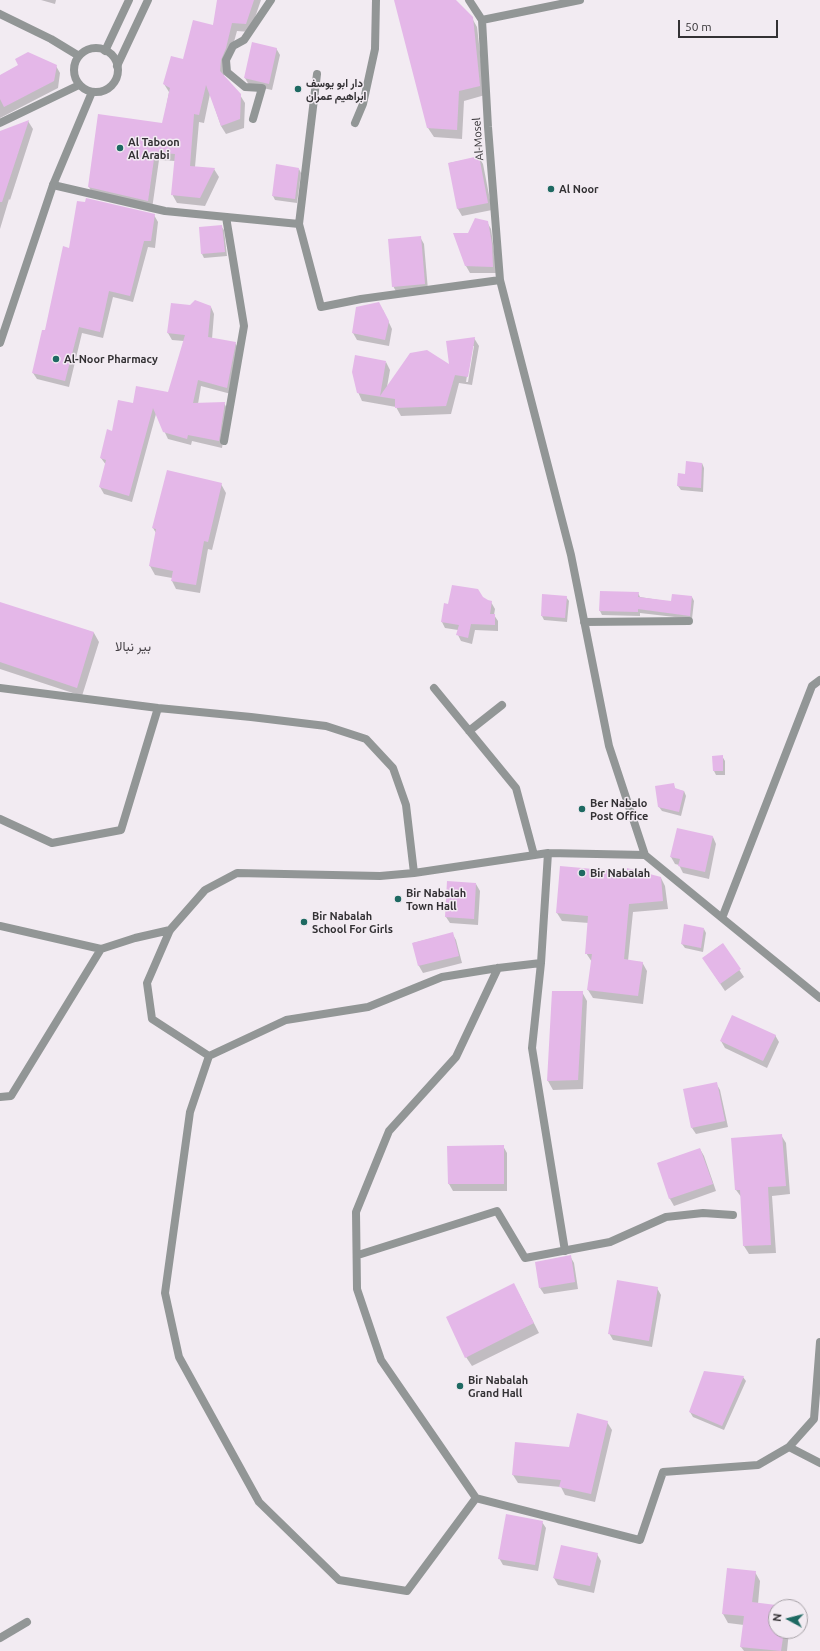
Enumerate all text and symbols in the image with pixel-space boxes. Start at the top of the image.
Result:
scale bar [680,12,780,38]
text: 50 m [685,20,712,33]
place label: دار ابو يوسف ابراهيم عمران [306,76,366,102]
marker: دار ابو يوسف ابراهيم عمران [293,84,303,94]
street label: Al-Mosel [470,117,486,161]
place label: Al Taboon Al Arabi [128,135,180,161]
marker: Al Taboon Al Arabi [115,143,125,153]
place label: Al Noor [559,182,599,196]
marker: Al Noor [546,184,556,194]
place label: Al-Noor Pharmacy [64,352,158,366]
marker: Al-Noor Pharmacy [51,354,61,364]
district label: بير نبالا [115,639,151,655]
place label: Ber Nabalo Post Office [590,796,648,822]
marker: Ber Nabalo Post Office [577,804,587,814]
place label: Bir Nabalah [590,866,650,880]
marker: Bir Nabalah [577,868,587,878]
place label: Bir Nabalah Town Hall [406,886,466,912]
marker: Bir Nabalah Town Hall [393,894,403,904]
place label: Bir Nabalah School For Girls [312,909,393,935]
marker: Bir Nabalah School For Girls [299,917,309,927]
place label: Bir Nabalah Grand Hall [468,1373,528,1399]
marker: Bir Nabalah Grand Hall [455,1381,465,1391]
north arrow [768,1599,808,1639]
text: N [771,1613,784,1622]

